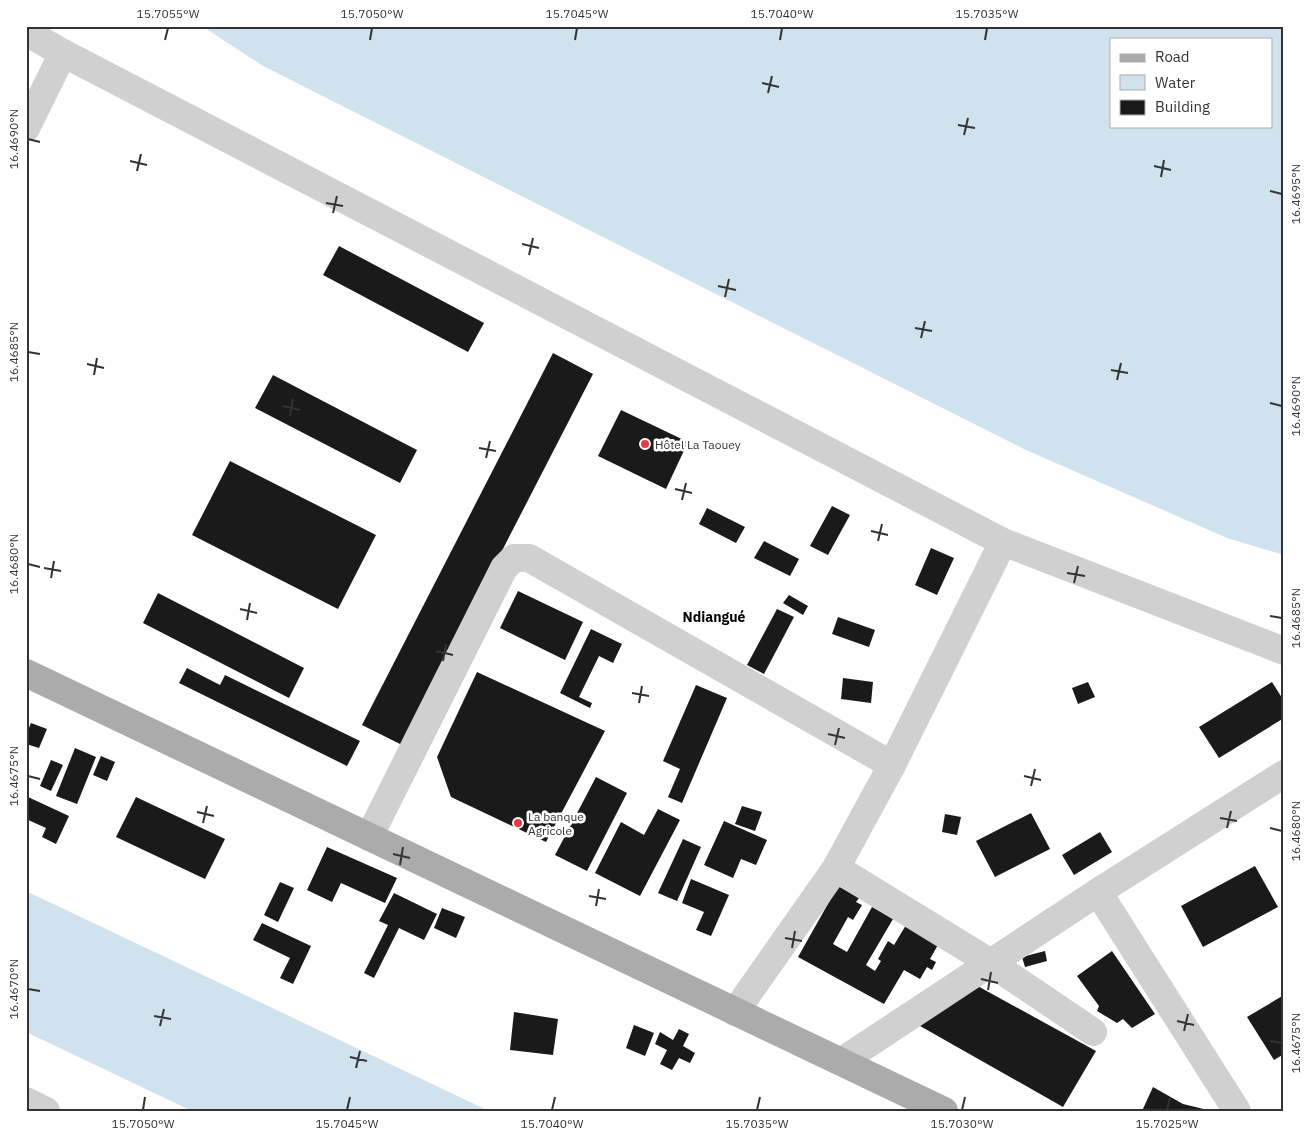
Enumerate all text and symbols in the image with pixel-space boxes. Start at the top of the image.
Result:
text: 15.7055°W [137,6,200,21]
text: 15.7050°W [341,6,404,21]
text: 15.7045°W [546,6,609,21]
text: 15.7040°W [751,6,814,21]
text: 15.7035°W [956,6,1019,21]
legend [1110,38,1272,128]
text: Road [1155,47,1190,66]
text: Water [1155,73,1196,92]
text: Building [1155,97,1210,116]
text: 16.4690°N [6,109,21,169]
text: 16.4695°N [1288,164,1303,224]
text: 16.4685°N [6,322,21,382]
text: 16.4690°N [1288,376,1303,436]
place label: Hôtel La Taouey [655,437,741,452]
marker: Hôtel La Taouey [639,438,651,450]
text: 16.4680°N [6,534,21,594]
text: 16.4685°N [1288,588,1303,648]
district label: Ndiangué [683,608,746,626]
text: 16.4675°N [6,746,21,806]
text: 16.4680°N [1288,801,1303,861]
place label: La banque Agricole [528,809,584,838]
marker: La banque Agricole [512,817,524,829]
text: 16.4670°N [6,959,21,1019]
text: 16.4675°N [1288,1013,1303,1073]
text: 15.7050°W [112,1116,175,1131]
text: 15.7045°W [316,1116,379,1131]
text: 15.7040°W [521,1116,584,1131]
text: 15.7035°W [726,1116,789,1131]
text: 15.7030°W [931,1116,994,1131]
text: 15.7025°W [1136,1116,1199,1131]

